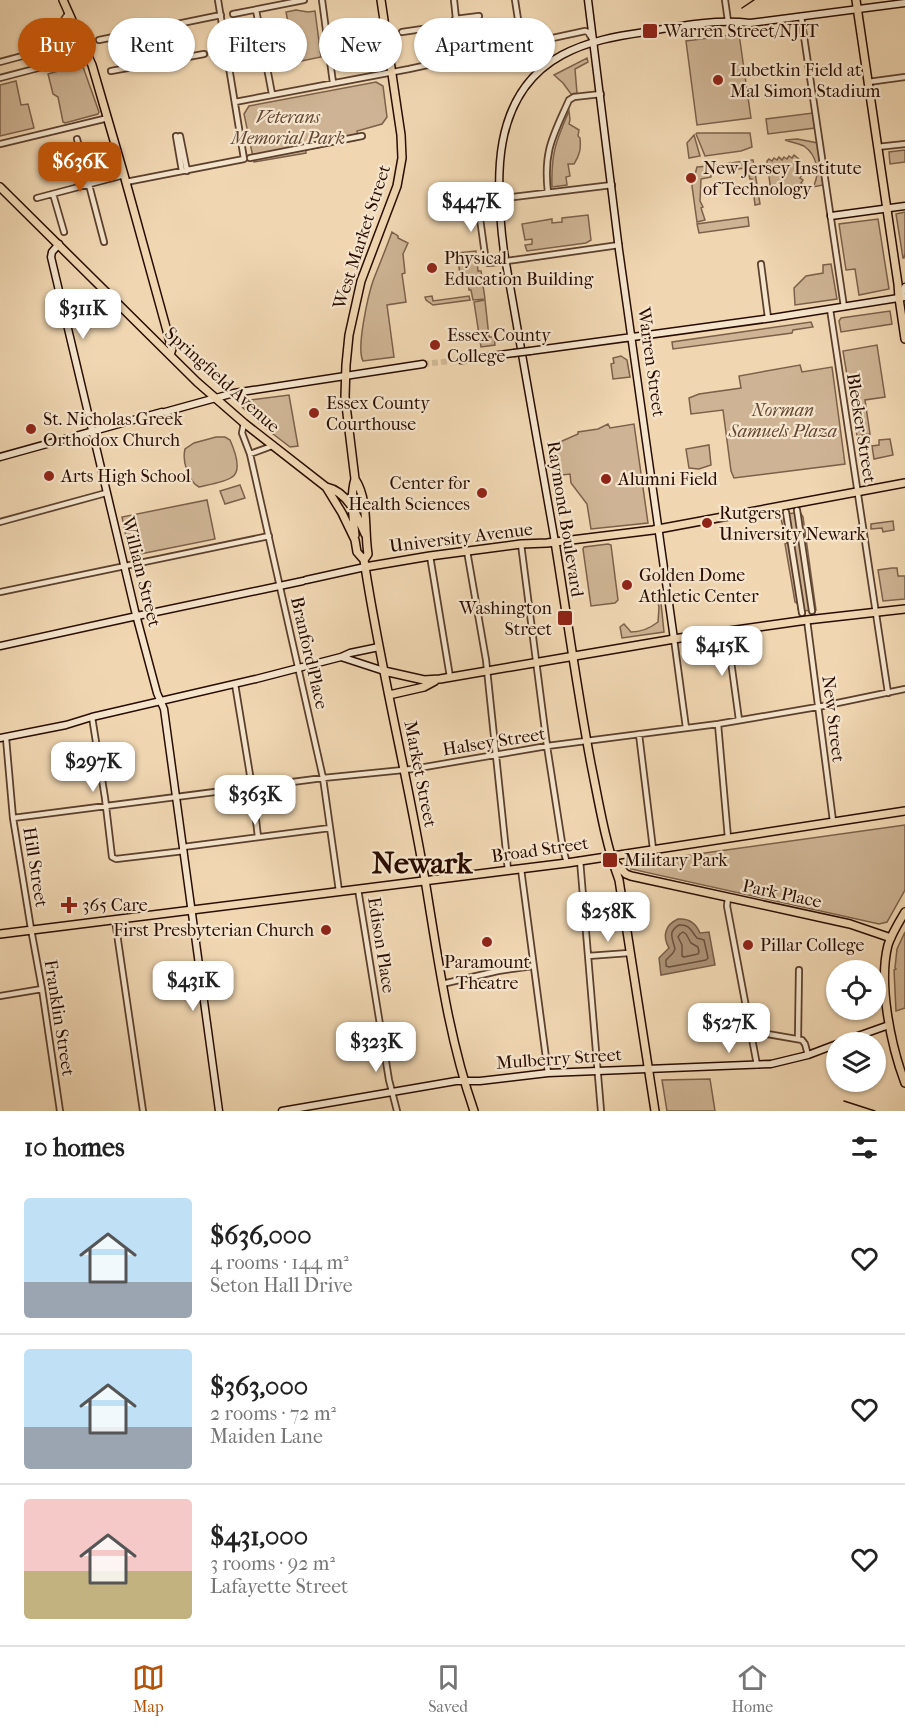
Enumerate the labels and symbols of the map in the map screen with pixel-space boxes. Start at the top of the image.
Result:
place label: Warren Street/NJIT [663,21,820,42]
marker: Warren Street/NJIT [641,22,659,40]
place label: Lubetkin Field at Mal Simon Stadium [730,60,881,102]
marker: Lubetkin Field at Mal Simon Stadium [711,73,725,87]
park label: Veterans Memorial Park [229,107,345,149]
pin: $636K [38,142,122,193]
place label: New Jersey Institute of Technology [703,158,862,200]
street label: West Market Street [328,162,395,313]
marker: New Jersey Institute of Technology [684,171,698,185]
pin: $447K [429,182,513,233]
place label: Physical Education Building [444,248,594,290]
marker: Physical Education Building [425,261,439,275]
pin: $311K [41,289,125,340]
street label: Warren Street [633,305,669,419]
street label: Springfield Avenue [160,323,284,437]
place label: Essex County College [447,325,552,367]
marker: Essex County College [428,338,442,352]
street label: Bleeker Street [842,371,880,485]
place label: Essex County Courthouse [326,393,431,435]
park label: Norman Samuels Plaza [728,400,837,442]
marker: Essex County Courthouse [307,406,321,420]
place label: St. Nicholas Greek Orthodox Church [43,409,183,451]
marker: St. Nicholas Greek Orthodox Church [24,422,38,436]
street label: Raymond Boulevard [542,440,588,599]
place label: Arts High School [60,466,191,487]
marker: Arts High School [42,469,56,483]
place label: Alumni Field [617,469,718,490]
marker: Alumni Field [599,472,613,486]
place label: Center for Health Sciences [348,473,470,515]
marker: Center for Health Sciences [475,486,489,500]
place label: Rutgers University Newark [719,503,866,545]
street label: William Street [117,514,165,630]
marker: Rutgers University Newark [700,516,714,530]
street label: University Avenue [388,519,534,557]
place label: Golden Dome Athletic Center [638,565,759,607]
marker: Golden Dome Athletic Center [620,578,634,592]
street label: Branford Place [286,595,332,711]
place label: Washington Street [458,598,553,640]
marker: Washington Street [556,609,574,627]
pin: $415K [680,626,764,677]
street label: New Street [817,675,849,764]
street label: Market Street [399,719,441,830]
street label: Halsey Street [441,723,547,760]
pin: $297K [51,742,135,793]
pin: $363K [213,775,297,826]
street label: Hill Street [18,825,52,909]
street label: Broad Street [490,833,590,867]
district label: Newark [372,846,474,881]
place label: Military Park [624,850,728,871]
marker: Military Park [601,851,619,869]
street label: Park Place [740,875,824,913]
pin: $258K [566,892,650,943]
place label: 365 Care [82,895,148,916]
street label: Edison Place [363,895,399,995]
marker: 365 Care [60,896,78,914]
place label: First Presbyterian Church [113,920,314,941]
marker: First Presbyterian Church [319,923,333,937]
marker: Paramount Theatre [480,935,494,949]
place label: Pillar College [760,935,864,956]
marker: Pillar College [741,938,755,952]
place label: Paramount Theatre [444,952,530,994]
street label: Franklin Street [39,958,79,1078]
pin: $431K [151,961,235,1012]
pin: $527K [687,1003,771,1054]
pin: $323K [334,1022,418,1073]
street label: Mulberry Street [495,1044,623,1074]

